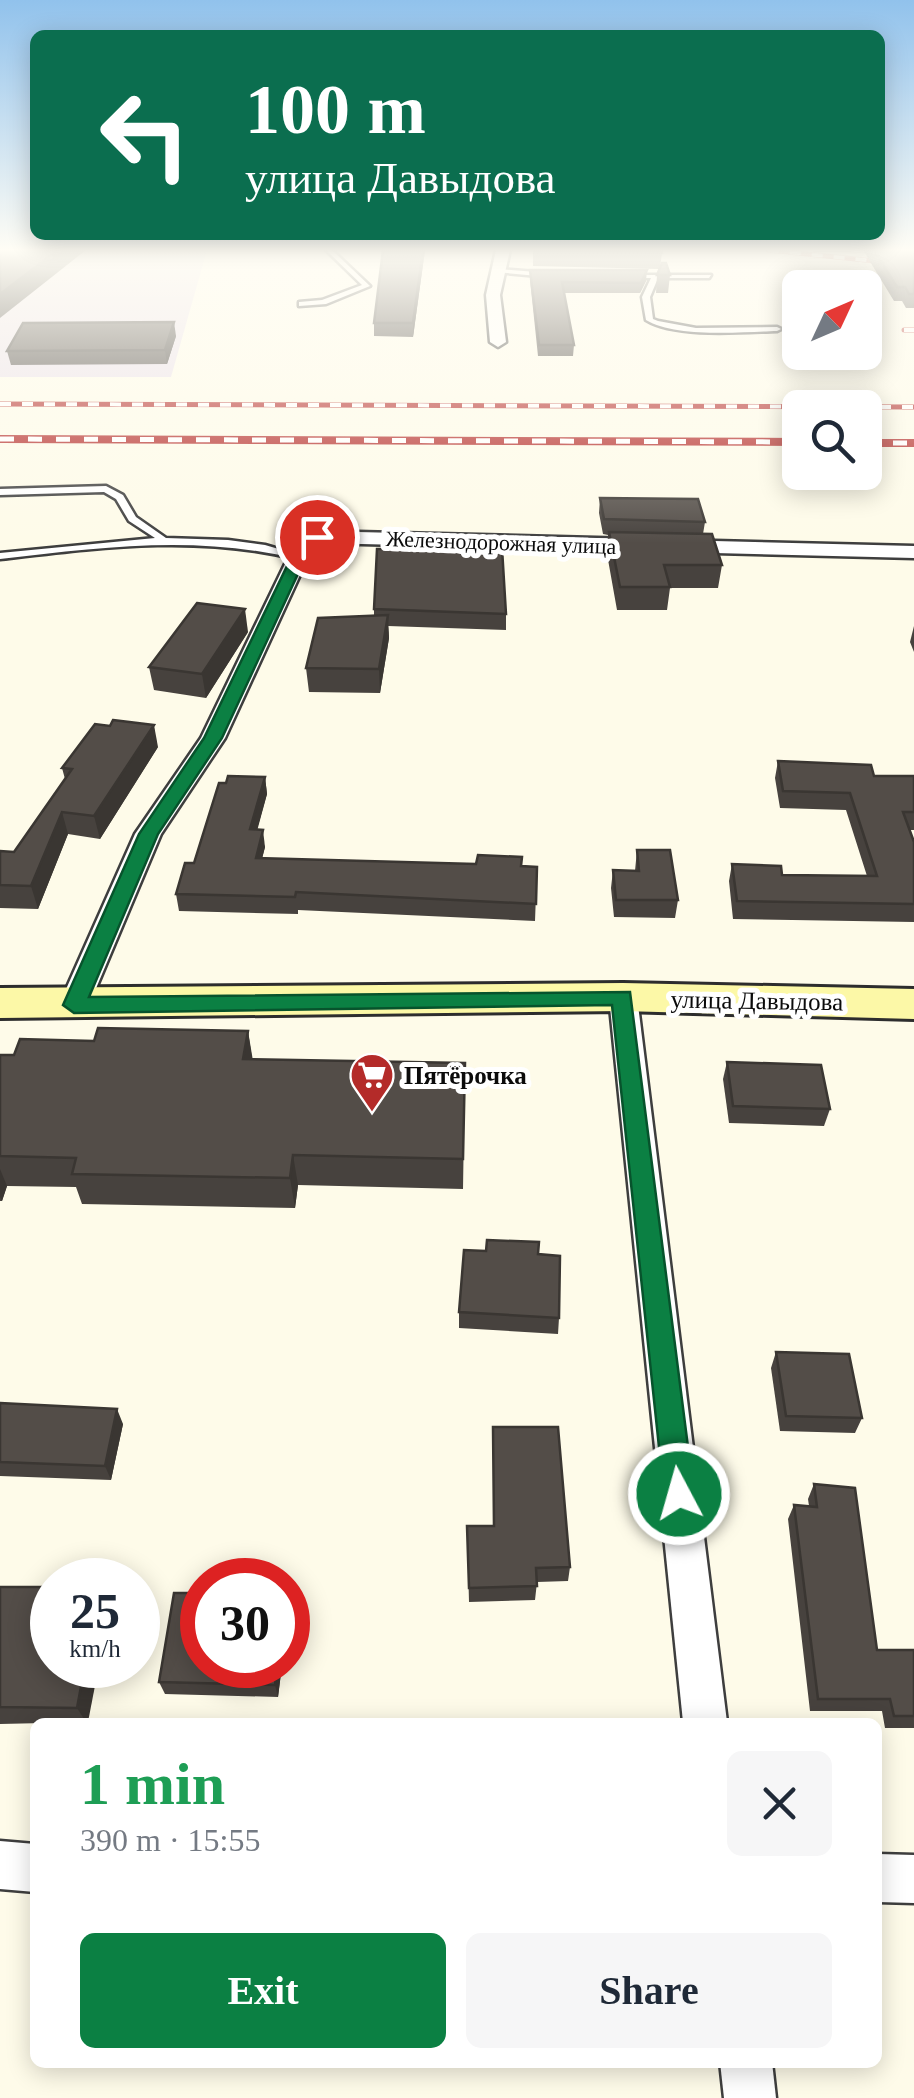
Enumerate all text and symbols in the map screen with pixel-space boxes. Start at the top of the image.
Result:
icon: left [80,70,210,200]
text: 100 m [245,71,426,148]
text: улица Давыдова [245,153,556,203]
north arrow [782,270,882,370]
map controls [782,270,882,490]
button: search [782,390,882,490]
pin [275,495,360,580]
icon: arrive [290,510,345,565]
street label: Железнодорожная улица [385,526,617,559]
street label: улица Давыдова [671,985,843,1016]
supermarket icon: Пятёрочка [349,1052,395,1113]
place label: Пятёрочка [404,1062,527,1089]
position arrow [627,1442,731,1546]
speed limit sign: 30 [180,1558,310,1688]
text: 25 [70,1583,120,1639]
text: km/h [69,1635,121,1662]
text: 1 min [80,1751,225,1817]
button: close [727,1751,832,1856]
text: 390 m · 15:55 [80,1822,260,1858]
button: Exit [80,1933,446,2048]
button: Share [466,1933,832,2048]

